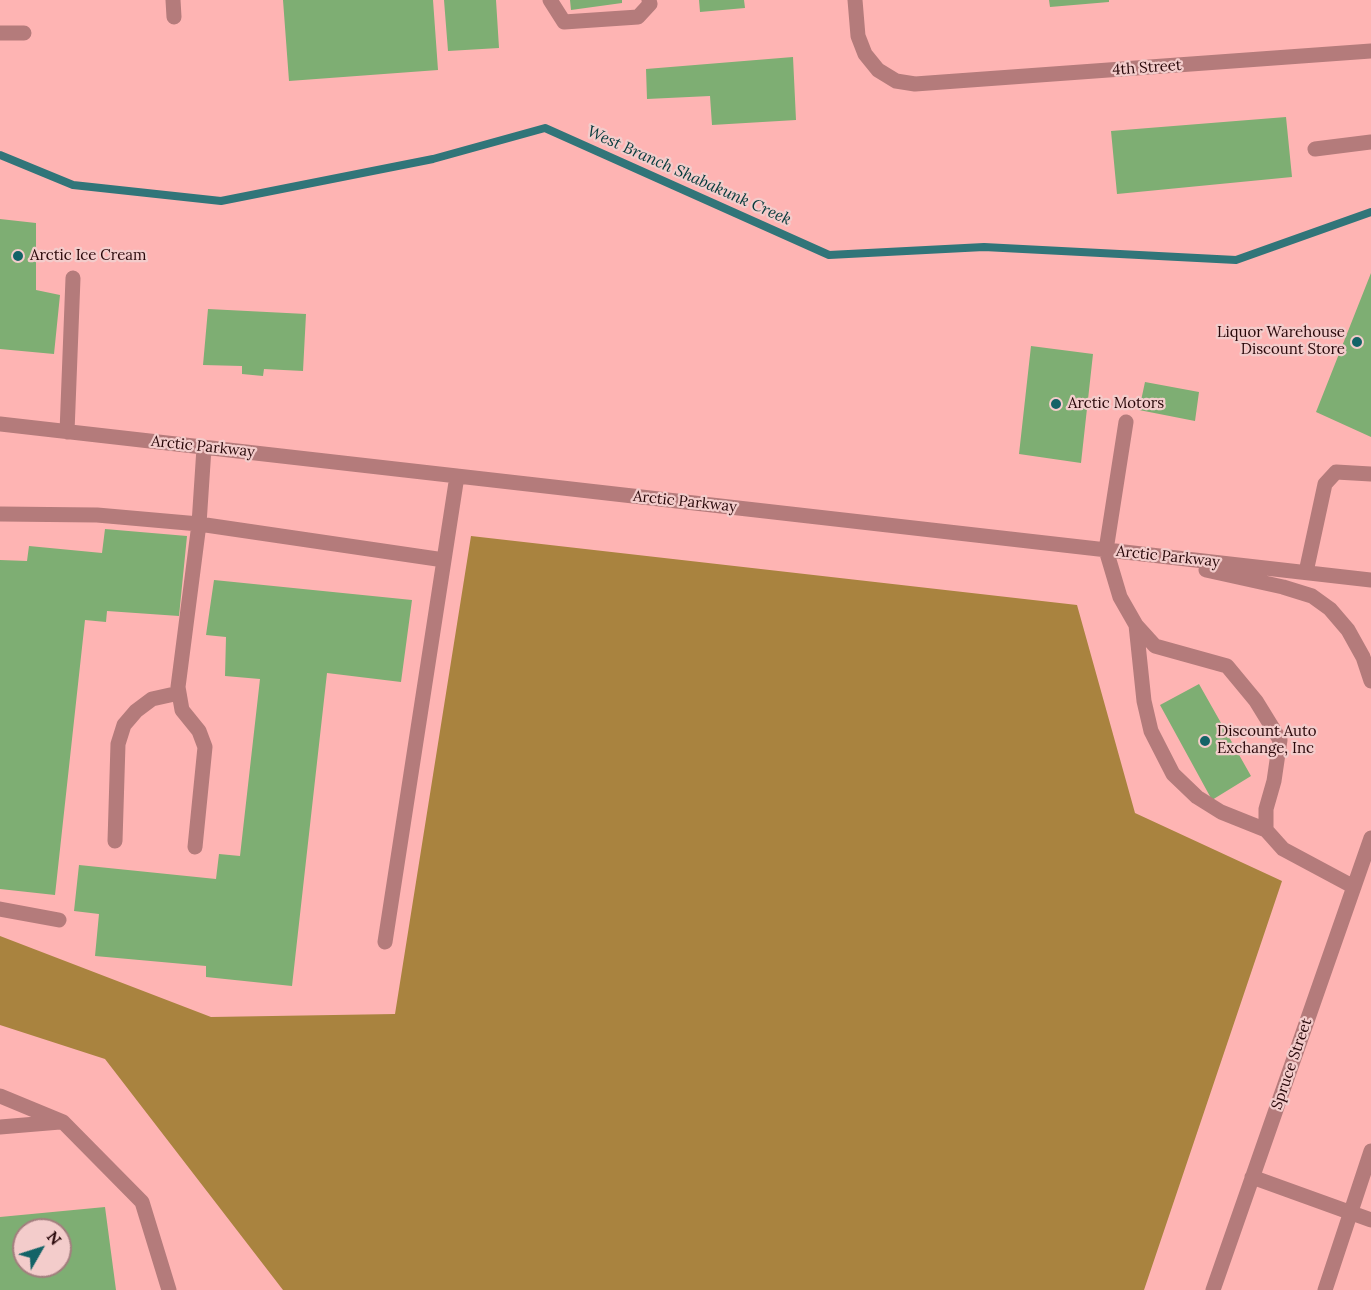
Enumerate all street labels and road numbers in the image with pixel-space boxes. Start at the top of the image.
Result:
street label: 4th Street [1112,57,1182,79]
street label: Arctic Parkway [150,433,256,461]
street label: Arctic Parkway [632,488,738,516]
street label: Arctic Parkway [1115,543,1221,571]
street label: Spruce Street [1268,1016,1316,1112]

